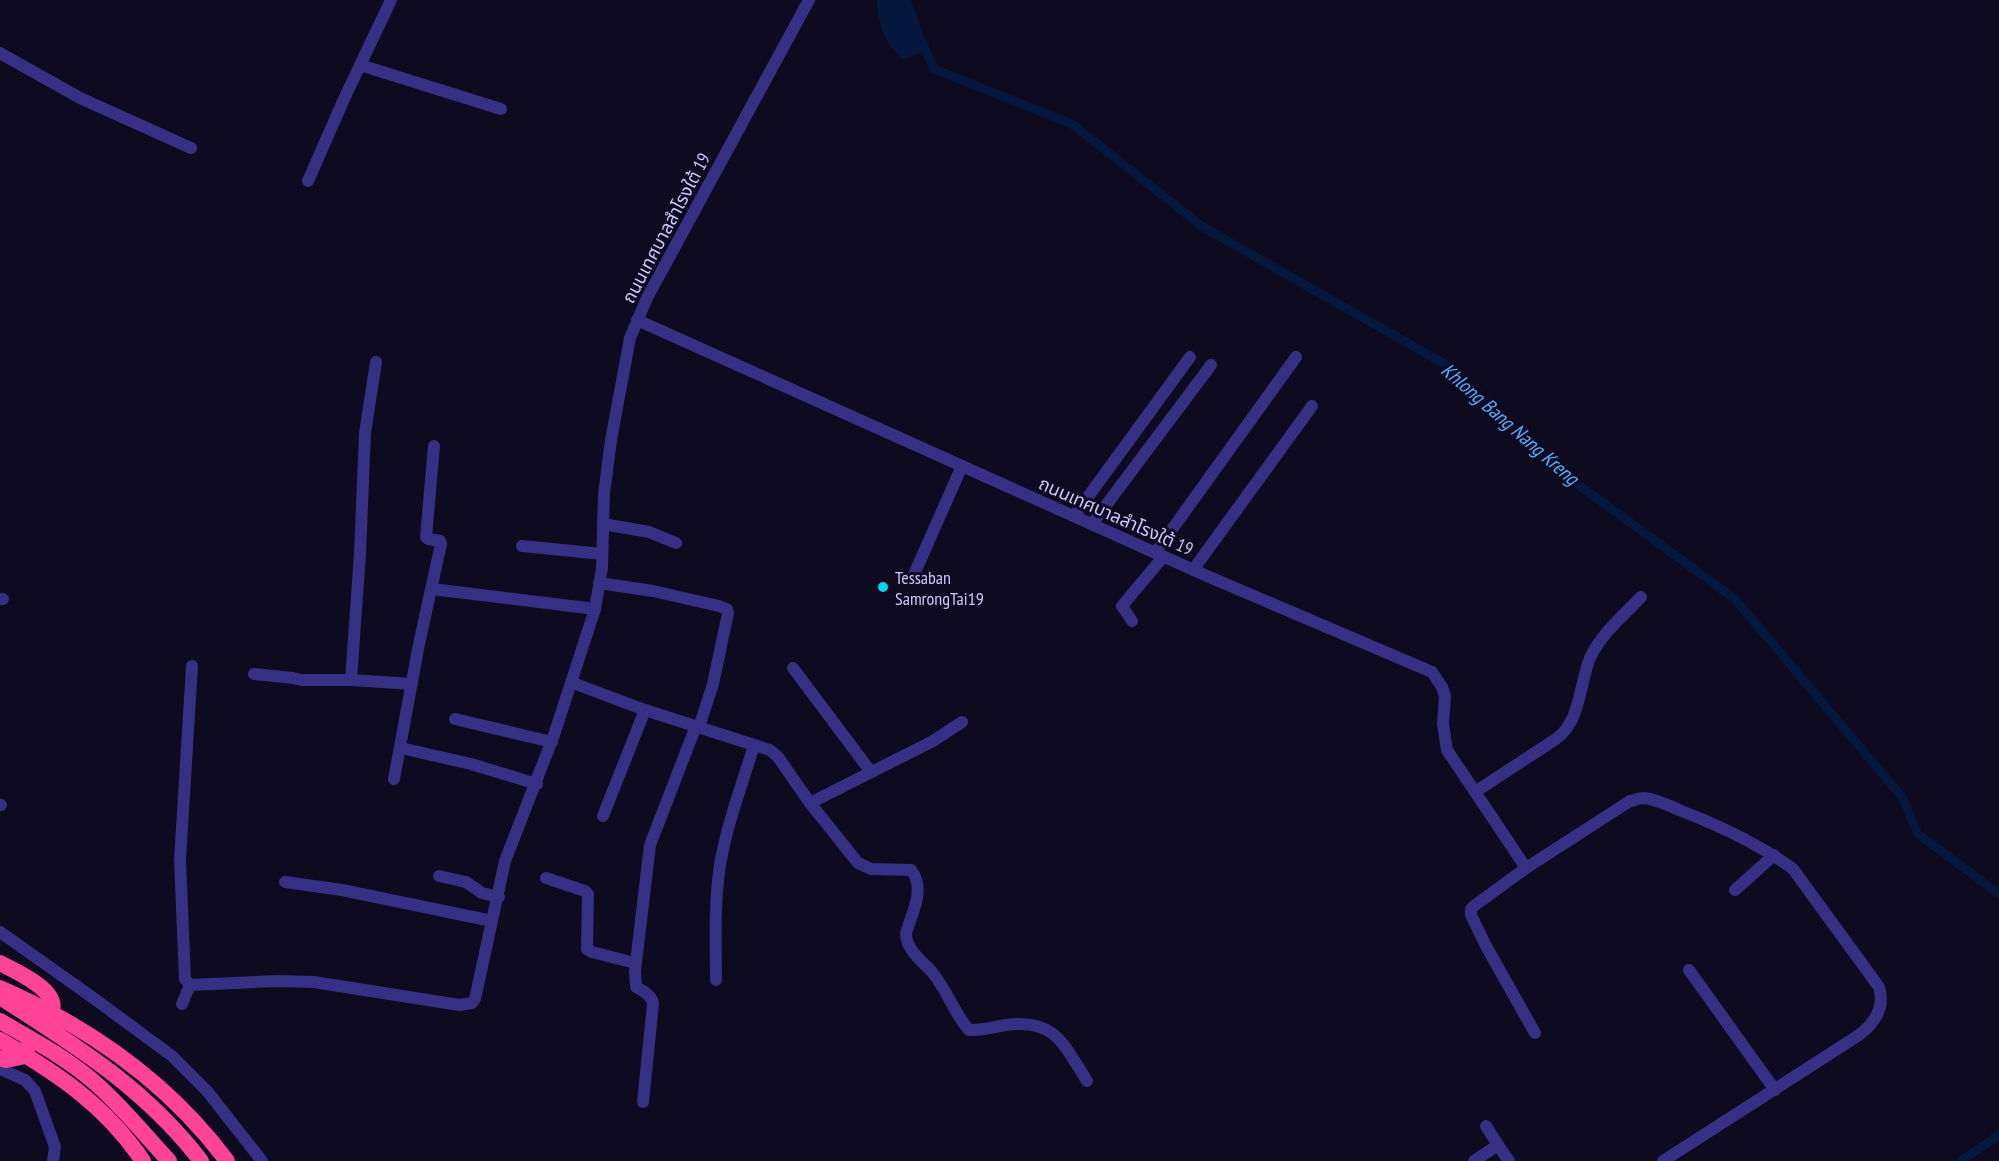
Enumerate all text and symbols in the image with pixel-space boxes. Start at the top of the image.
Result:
street label: ถนนเทศบาลสำโรงใต้ 19 [617,149,715,307]
water label: Khlong Bang Nang Kreng [1436,357,1585,492]
street label: ถนนเทศบาลสำโรงใต้ 19 [1035,472,1197,560]
place label: Tessaban SamrongTai19 [895,566,984,610]
marker: Tessaban SamrongTai19 [876,580,890,594]

